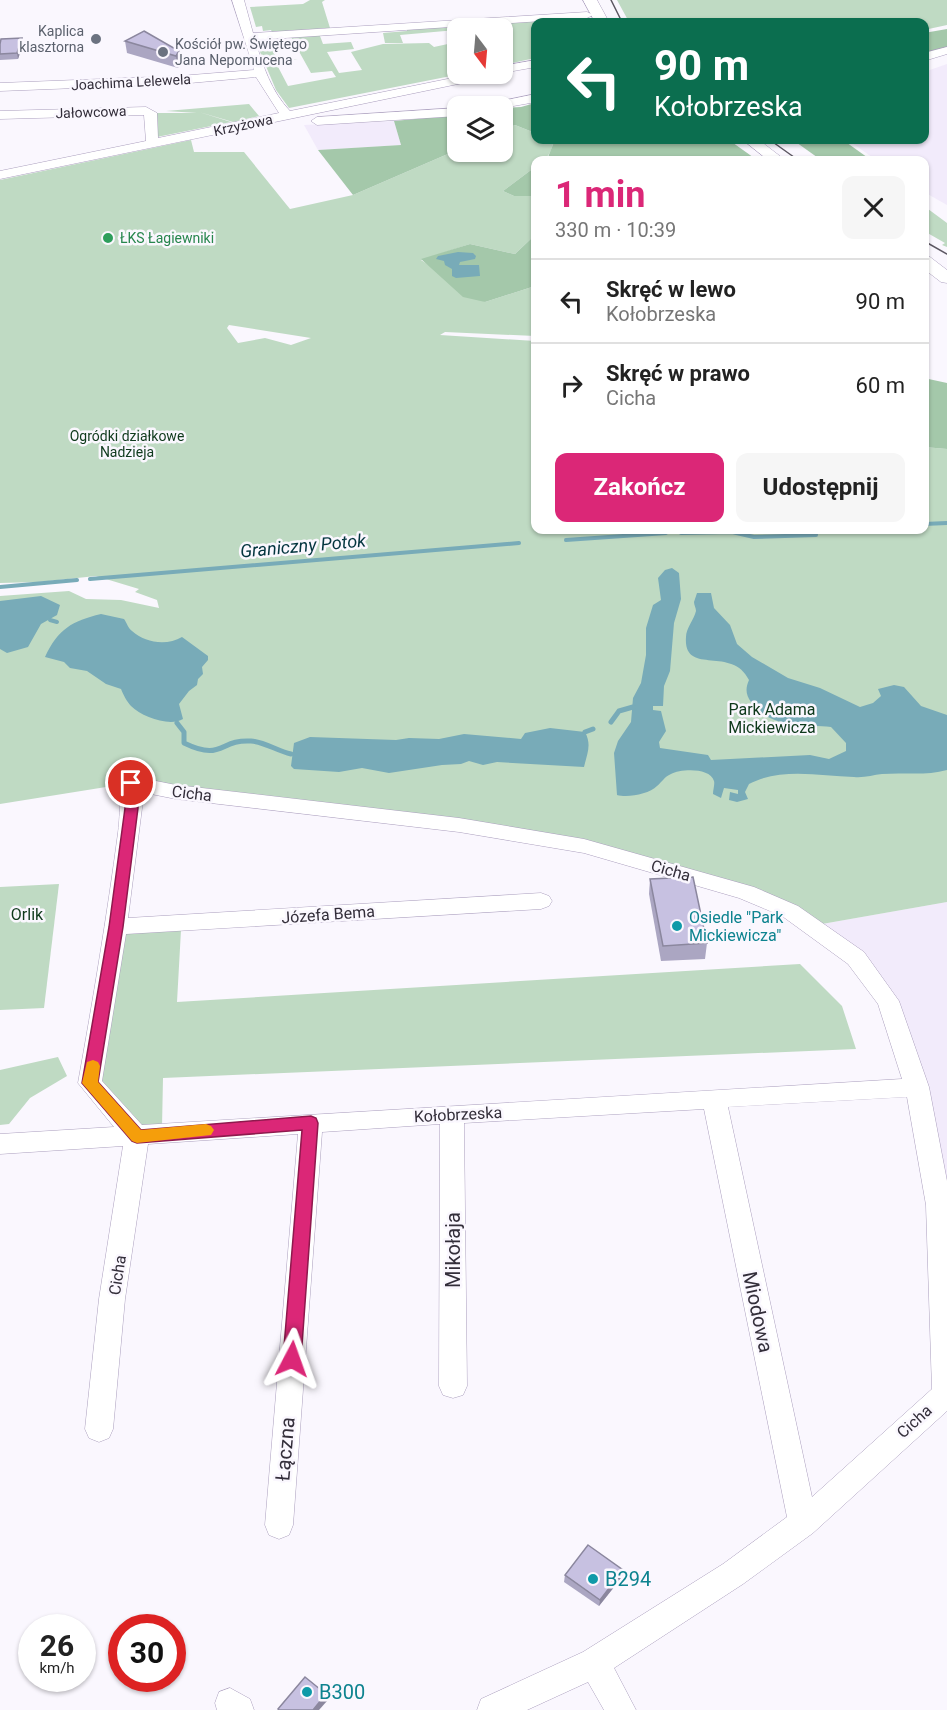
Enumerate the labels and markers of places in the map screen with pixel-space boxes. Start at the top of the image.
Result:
place label: Kaplica klasztorna [19,23,84,55]
marker: Kaplica klasztorna [89,32,103,46]
place label: Kościół pw. Świętego Jana Nepomucena [175,35,307,68]
marker: Kościół pw. Świętego Jana Nepomucena [156,45,170,59]
place label: ŁKS Łagiewniki [120,230,214,246]
marker: ŁKS Łagiewniki [101,231,115,245]
pin [105,757,156,808]
place label: Osiedle "Park Mickiewicza" [689,908,784,945]
marker: Osiedle "Park Mickiewicza" [670,919,684,933]
place label: B294 [605,1567,651,1591]
marker: B294 [586,1572,600,1586]
place label: B300 [319,1680,365,1704]
marker: B300 [300,1685,314,1699]

